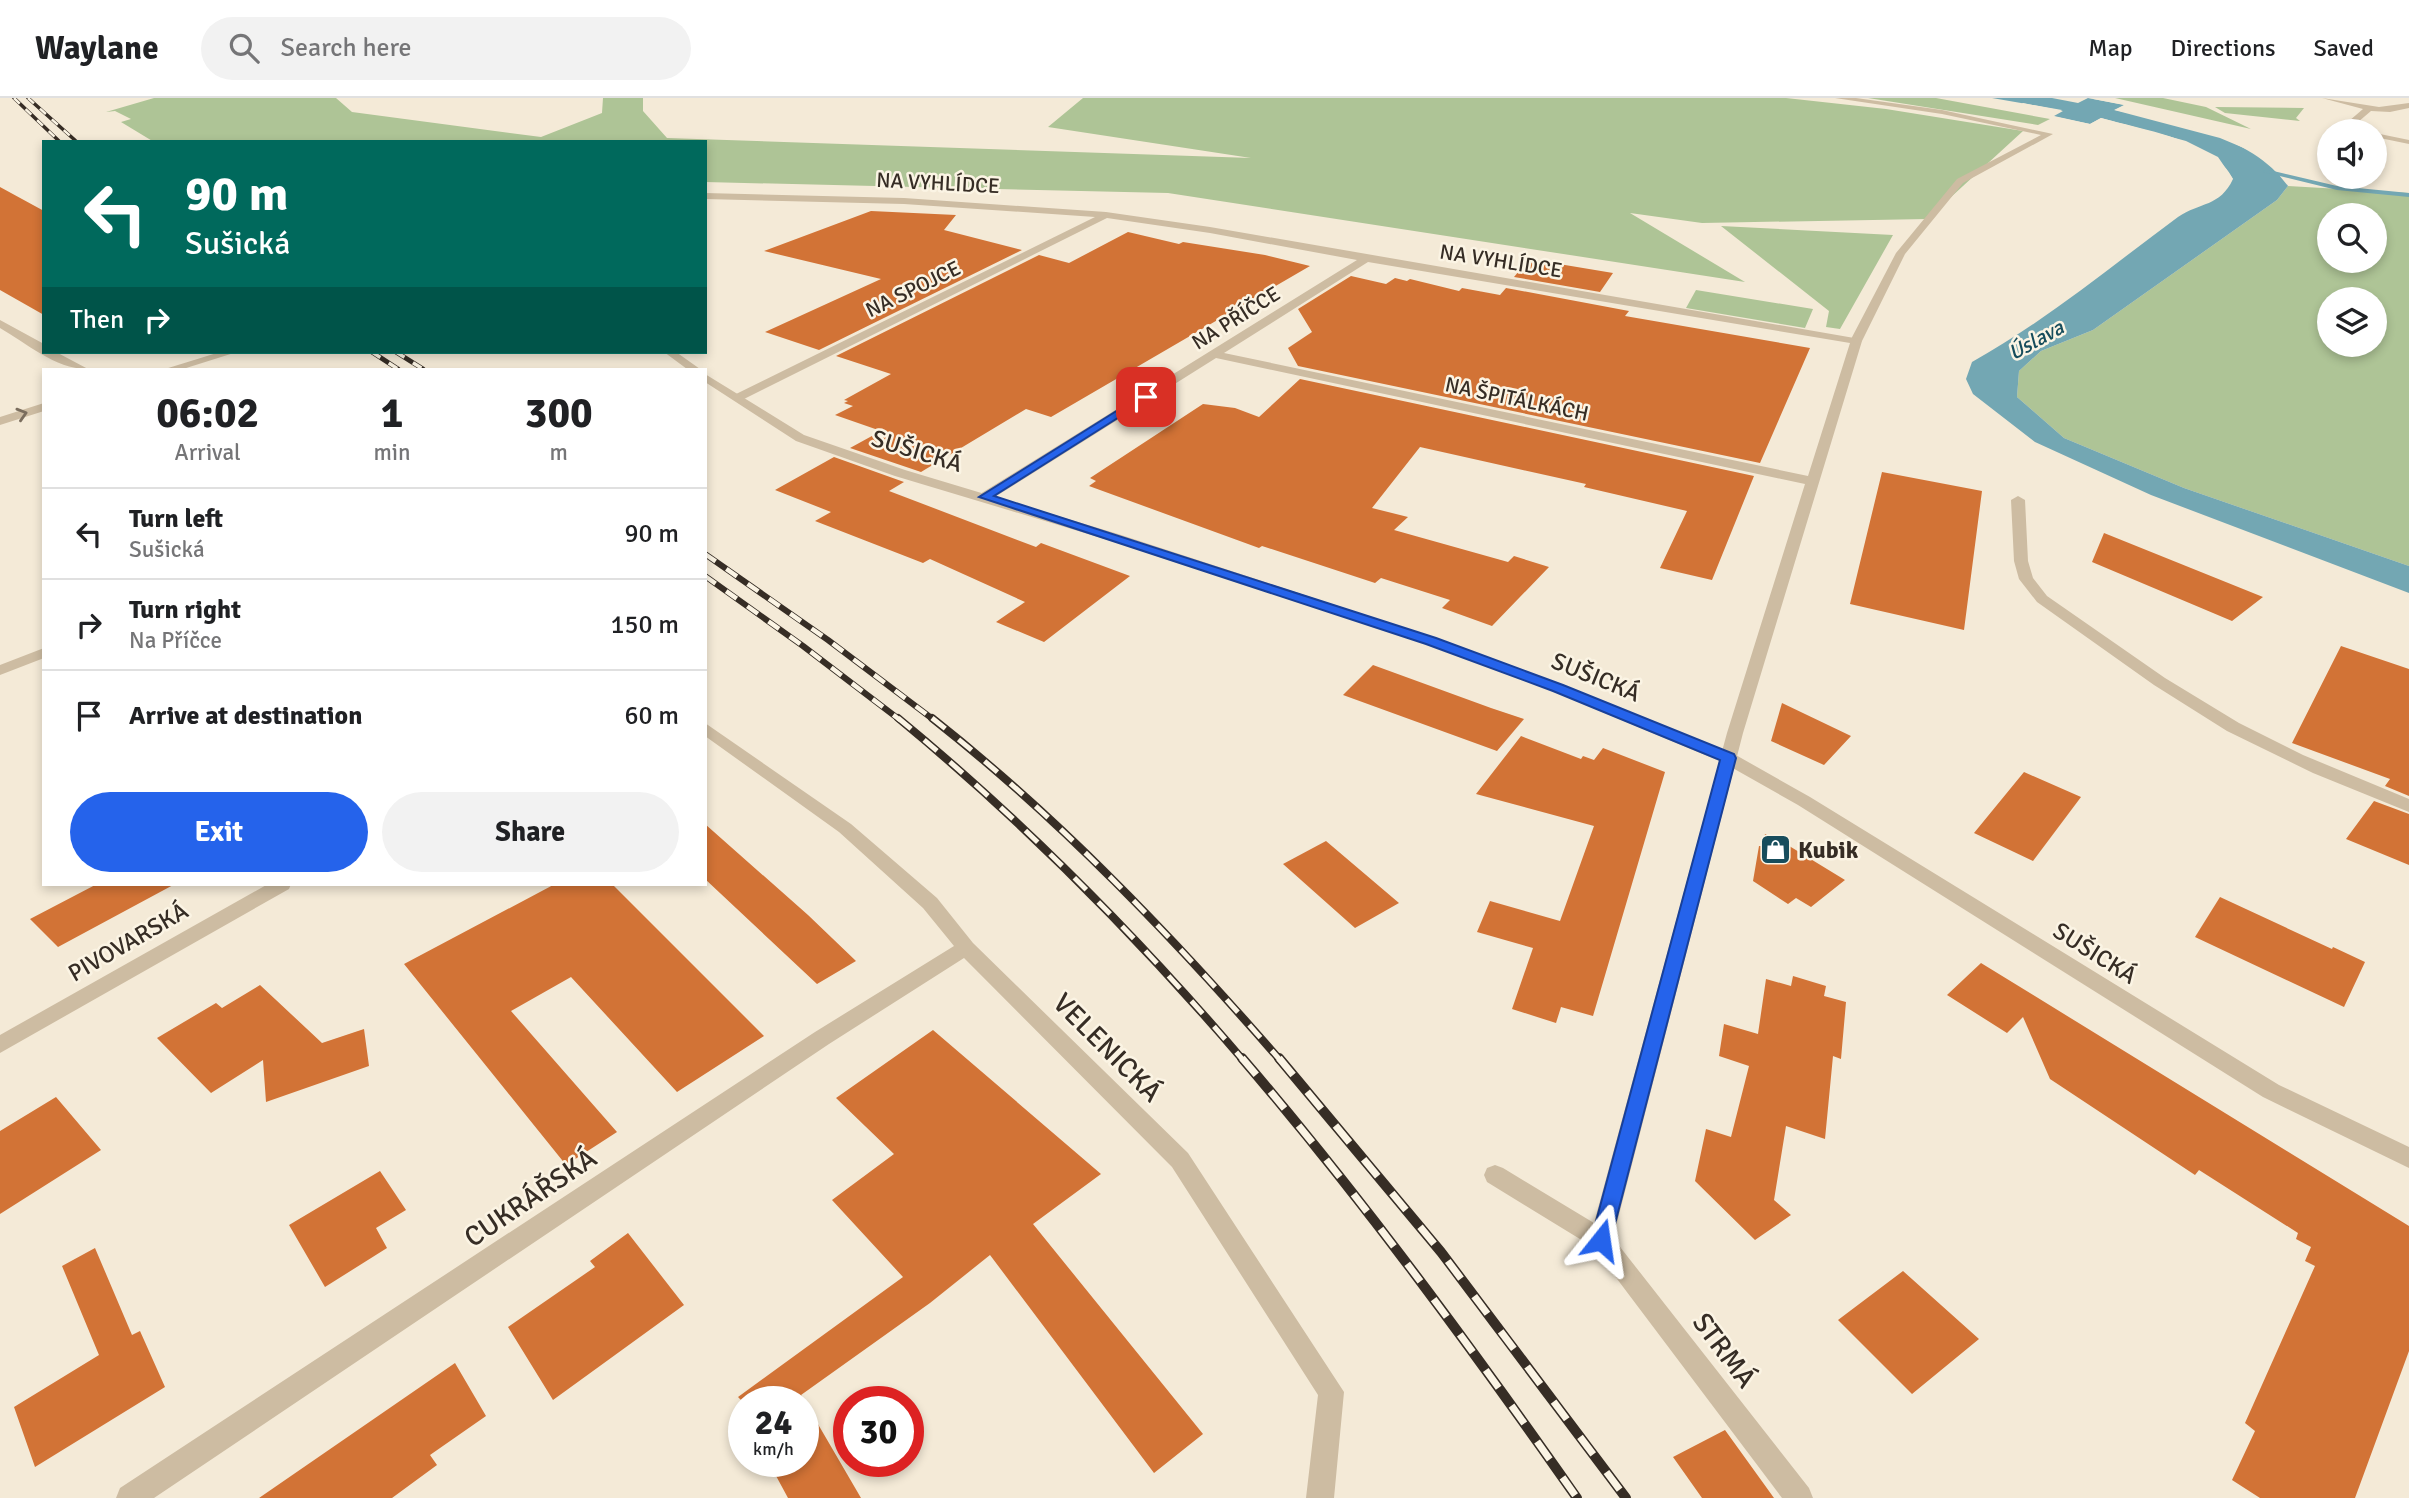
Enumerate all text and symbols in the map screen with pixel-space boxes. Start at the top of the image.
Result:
search box [201,17,691,80]
text: Waylane [35,28,159,69]
icon: search [225,29,263,67]
text: Search here [281,32,412,64]
text: Map [2088,33,2133,63]
text: Directions [2171,33,2276,63]
text: Saved [2314,33,2374,63]
map controls [2317,119,2387,357]
button: sound [2317,119,2387,189]
text: 90 m [185,164,288,224]
street label: NA VYHLÍDCE [876,167,1000,199]
icon: left [70,168,161,259]
button: search [2317,203,2387,273]
text: Sušická [185,224,290,263]
street label: NA VYHLÍDCE [1438,238,1564,284]
street label: NA SPOJCE [861,255,965,323]
street label: NA PŘÍČCE [1187,281,1285,355]
button: layers [2317,287,2387,357]
icon: right [138,301,176,339]
text: Then [70,304,124,336]
water label: Úslava [2004,314,2069,366]
pin [1116,367,1176,427]
street label: NA ŠPITÁLKÁCH [1443,371,1591,427]
icon: arrive [1127,378,1165,416]
text: 06:02 [156,388,259,439]
text: 1 [381,388,403,439]
text: 300 [525,388,593,439]
one-way arrow [16,408,28,423]
street label: SUŠICKÁ [868,423,966,479]
text: Arrival [175,438,241,467]
text: min [373,438,411,467]
text: m [550,438,568,467]
text: Turn left [129,503,223,535]
icon: left [70,515,108,553]
text: 90 m [624,518,679,550]
text: Sušická [129,535,205,564]
text: Turn right [129,594,241,626]
icon: right [70,606,108,644]
text: 150 m [610,609,679,641]
text: Na Příčce [129,626,222,655]
street label: SUŠICKÁ [1547,646,1645,708]
icon: arrive [70,697,108,735]
text: Arrive at destination [129,700,362,732]
text: 60 m [624,700,679,732]
button: Exit [70,792,368,872]
button: Share [382,792,679,872]
shop icon: Kubik [1758,833,1792,867]
place label: Kubik [1798,835,1859,865]
street label: PIVOVARSKÁ [63,895,194,988]
street label: SUŠICKÁ [2048,916,2143,991]
street label: VELENICKÁ [1046,986,1169,1109]
street label: CUKRÁŘSKÁ [458,1141,603,1255]
position arrow [1564,1203,1638,1277]
street label: STRMÁ [1685,1306,1763,1395]
speed limit sign: 30 [833,1386,924,1477]
text: 24 [755,1401,792,1444]
text: km/h [753,1438,794,1460]

